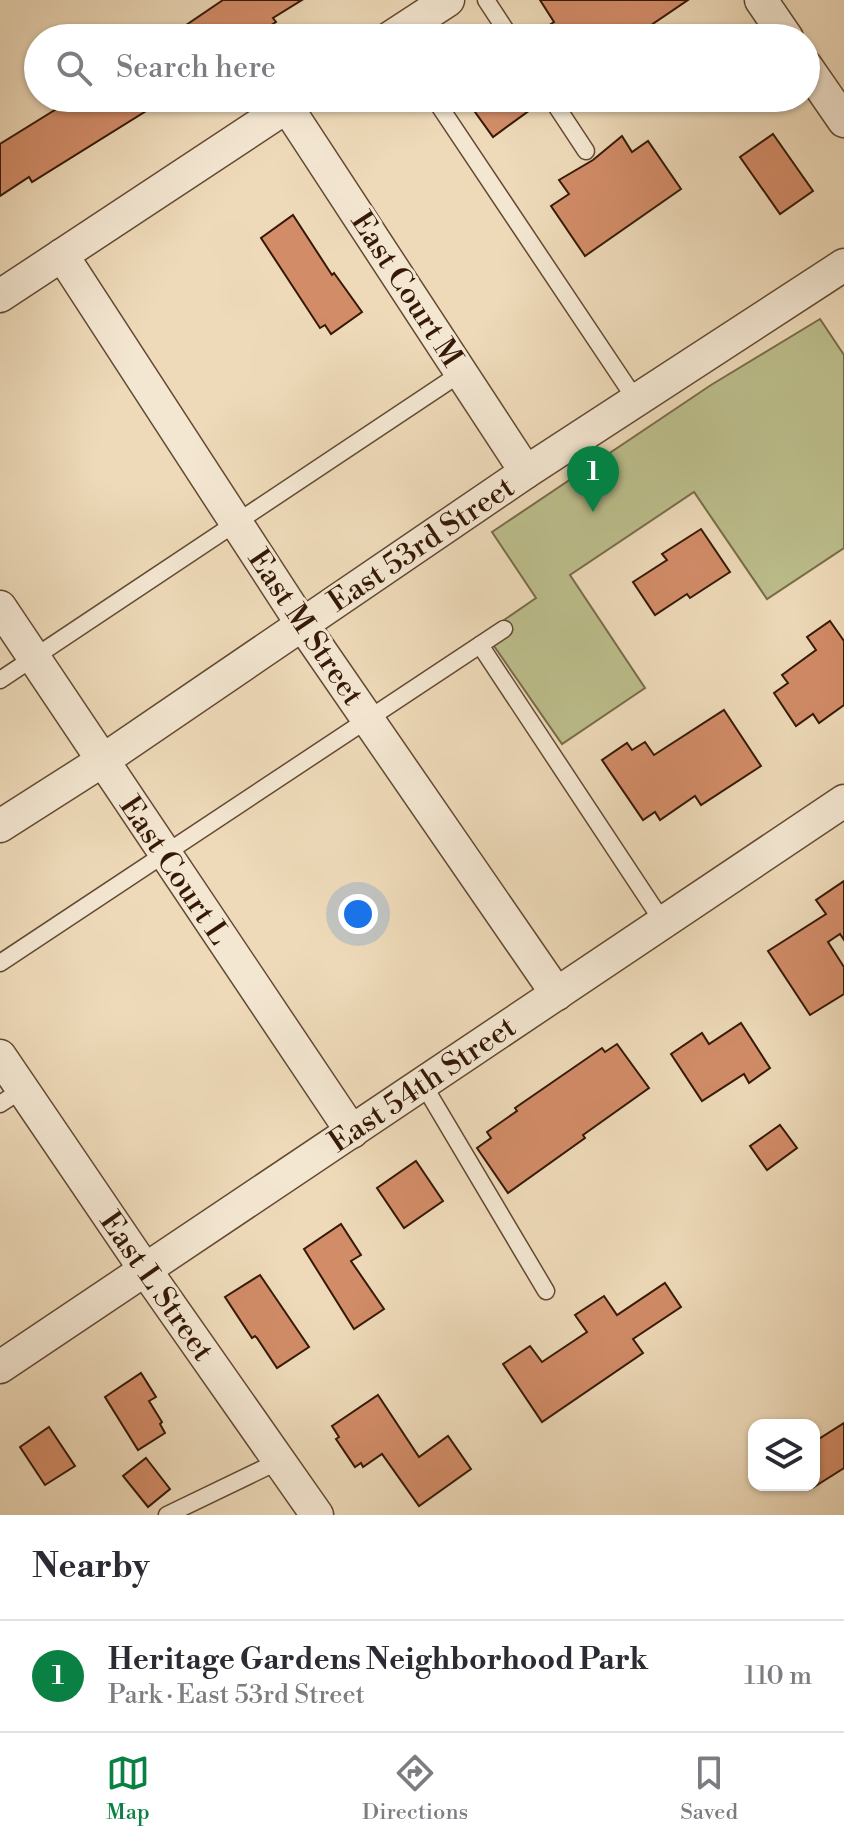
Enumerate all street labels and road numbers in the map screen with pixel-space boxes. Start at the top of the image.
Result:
street label: East Court M [342,205,471,375]
street label: East 53rd Street [321,468,522,621]
street label: East M Street [239,542,372,713]
street label: East Court L [111,789,238,952]
street label: East 54th Street [322,1008,524,1161]
street label: East L Street [91,1205,222,1369]

